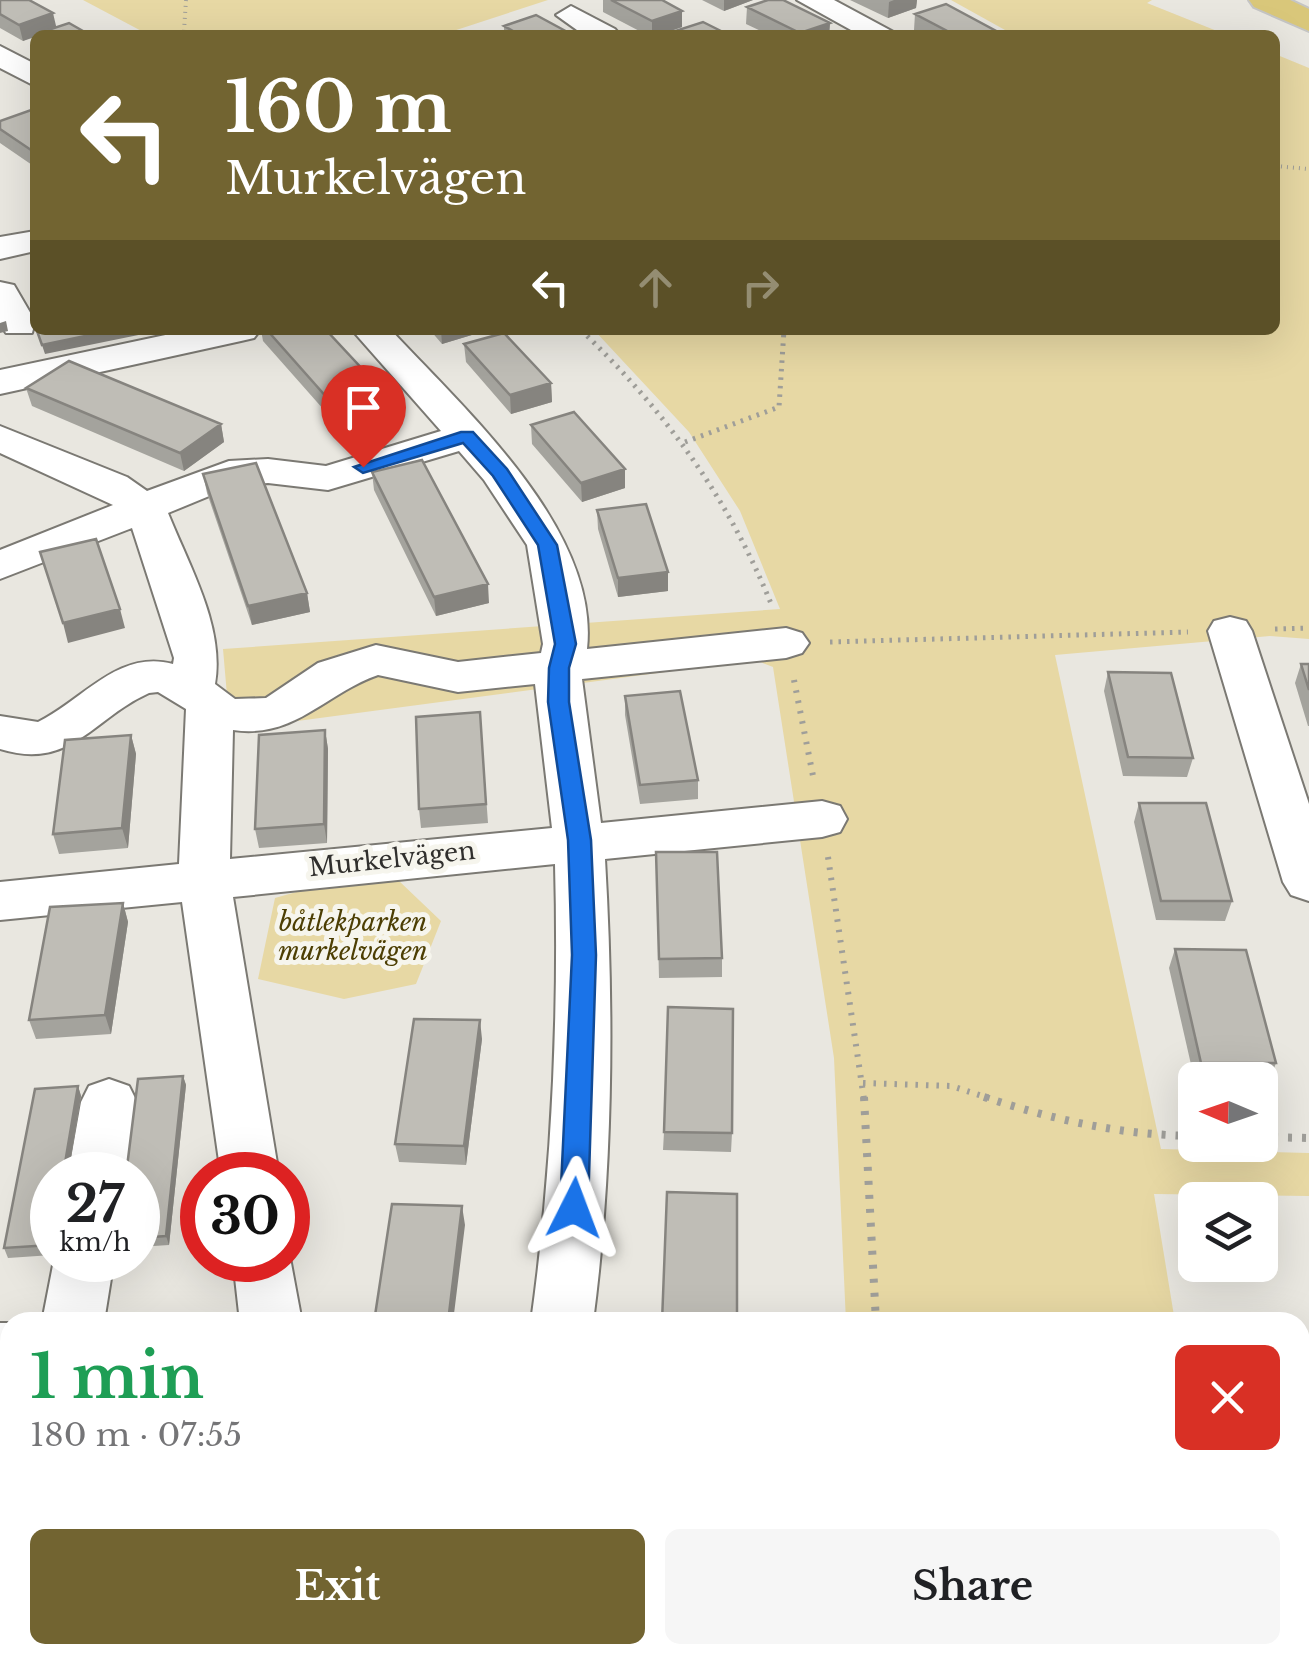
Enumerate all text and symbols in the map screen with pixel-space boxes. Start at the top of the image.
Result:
text: 160 m [225,64,452,151]
icon: left [60,70,190,200]
text: Murkelvägen [225,150,526,206]
icon: left [523,260,578,315]
icon: ahead [628,260,683,315]
icon: right [733,260,788,315]
pin [321,365,406,468]
icon: arrive [336,380,391,435]
street label: Murkelvägen [307,835,477,883]
park label: båtlekparken murkelvägen [278,907,428,967]
north arrow [1178,1062,1278,1162]
map controls [1178,1062,1278,1282]
speed limit sign: 30 [180,1152,310,1282]
position arrow [522,1156,626,1260]
text: 27 [66,1173,124,1236]
button: layers [1178,1182,1278,1282]
text: km/h [60,1227,130,1258]
text: 1 min [30,1340,204,1414]
button: close [1175,1345,1280,1450]
text: 180 m · 07:55 [30,1415,242,1455]
button: Exit [30,1529,645,1644]
button: Share [665,1529,1280,1644]

